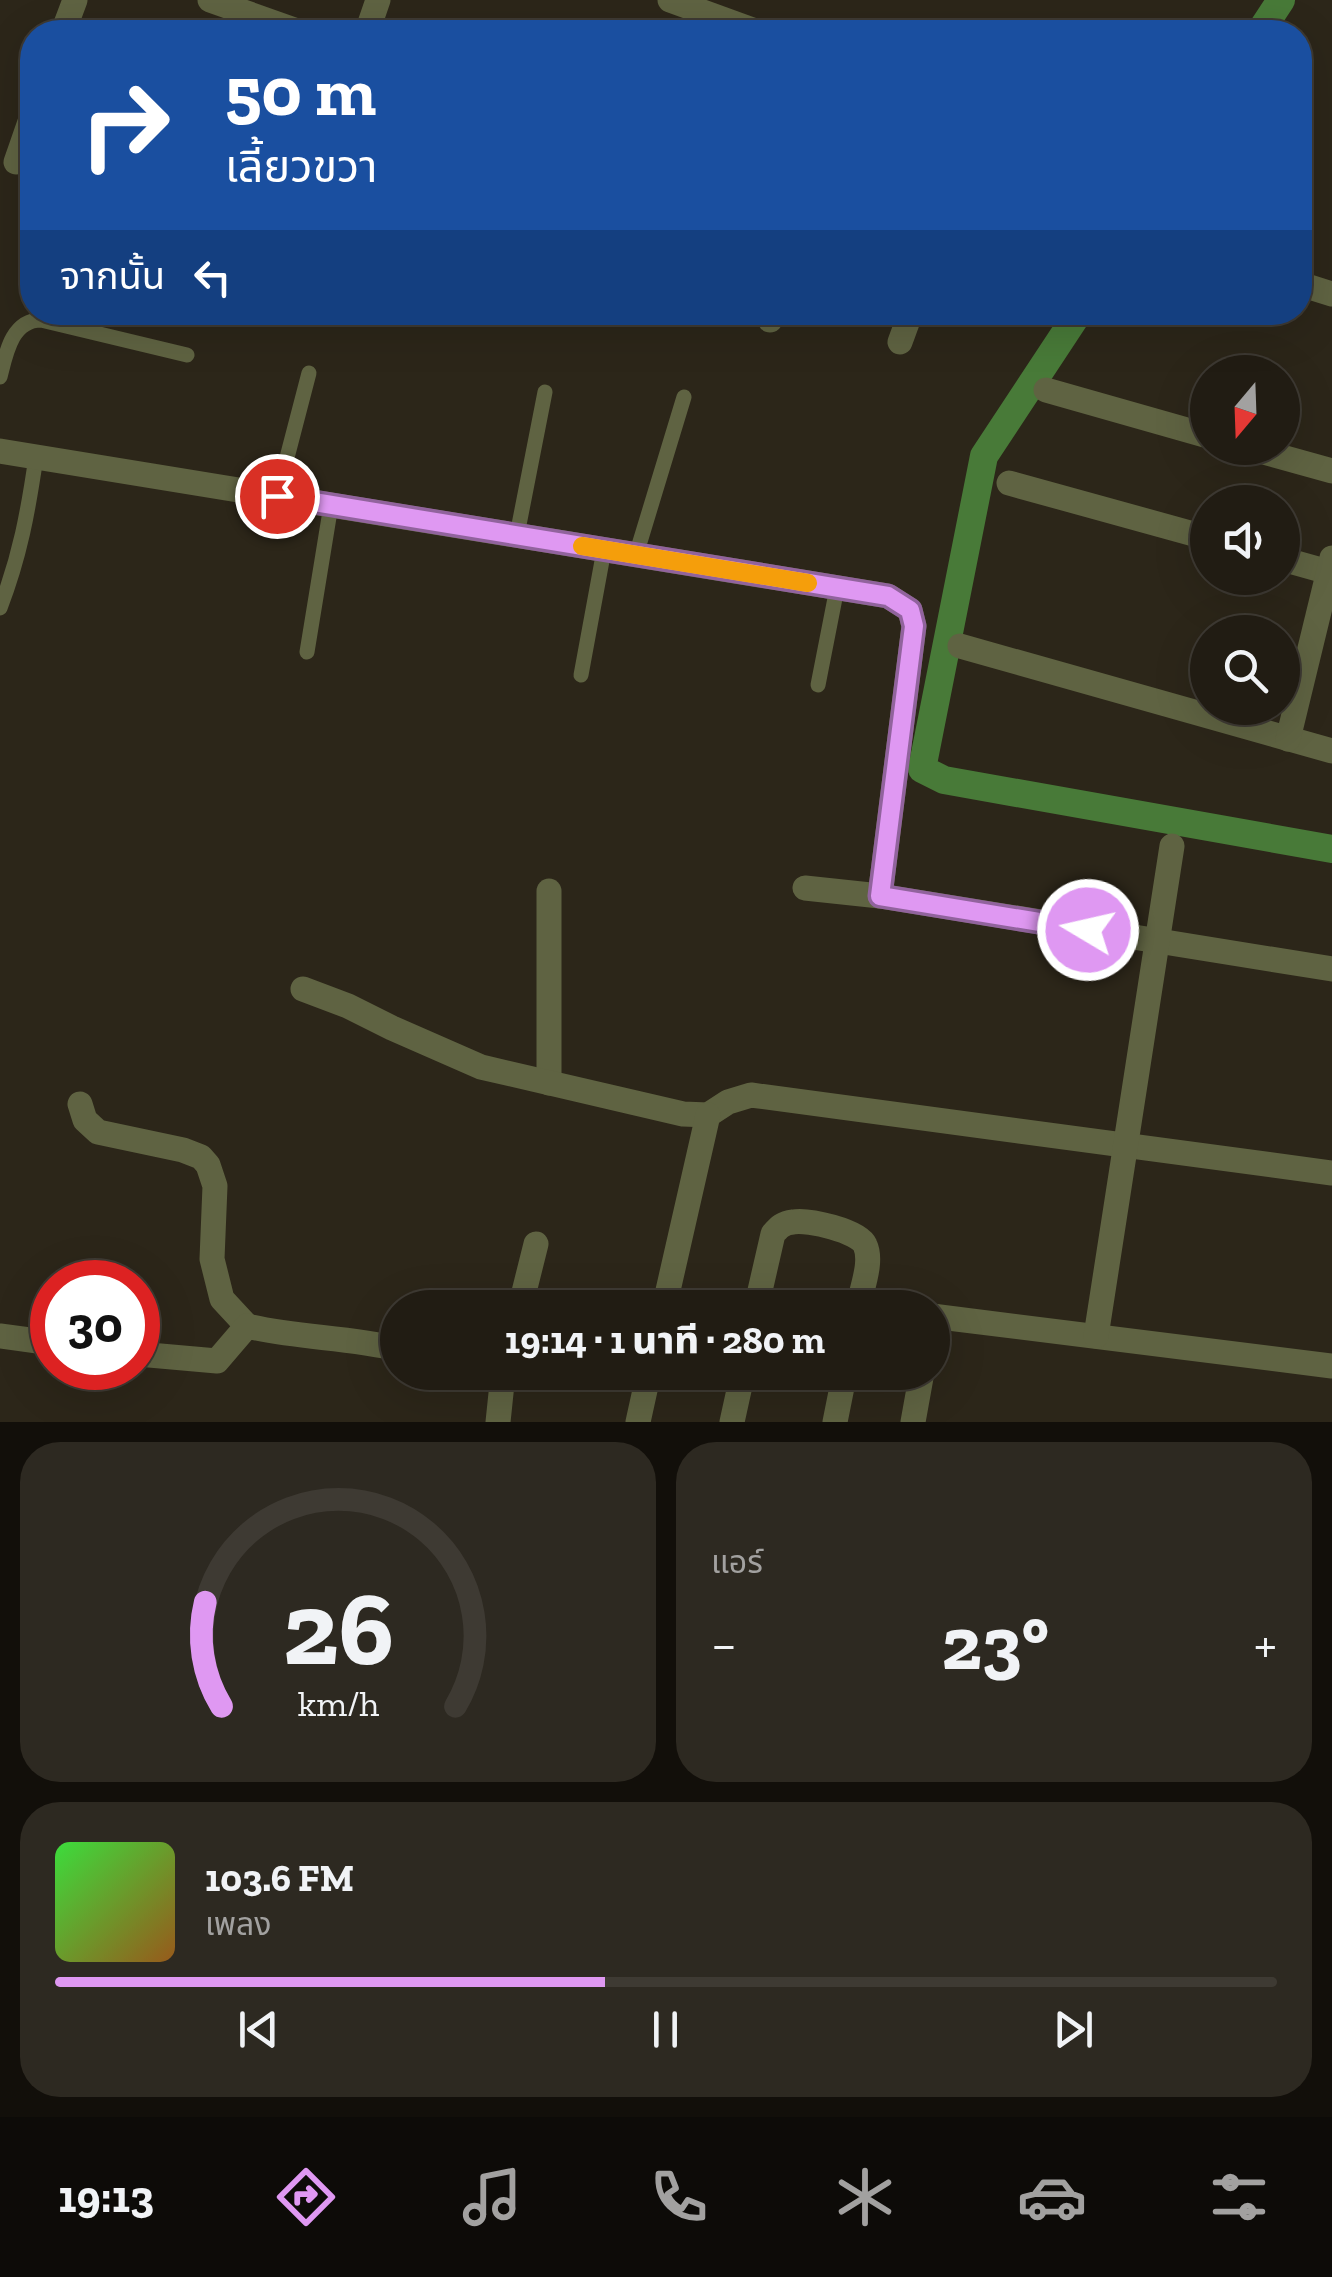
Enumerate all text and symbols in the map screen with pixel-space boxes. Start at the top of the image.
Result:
text: 50 m [225,49,376,133]
icon: right [60,60,190,190]
text: เลี้ยวขวา [225,140,377,194]
icon: left [185,250,240,305]
text: จากนั้น [60,253,165,299]
north arrow [1190,355,1300,465]
map controls [1190,355,1300,725]
pin [235,454,320,539]
icon: arrive [250,469,305,524]
button: sound [1190,485,1300,595]
button: search [1190,615,1300,725]
position arrow [1036,878,1140,982]
speed limit sign: 30 [30,1260,160,1390]
text: 19:14 · 1 นาที · 280 m [505,1317,825,1363]
text: แอร์ [711,1543,763,1581]
text: 26 [282,1566,394,1691]
text: 23° [942,1598,1049,1688]
text: − [711,1611,737,1677]
text: + [1254,1611,1277,1677]
text: km/h [297,1682,379,1725]
text: 103.6 FM [205,1855,354,1901]
text: เพลง [205,1905,272,1943]
icon: previous [231,2002,286,2057]
icon: pause [638,2002,693,2057]
icon: next [1046,2002,1101,2057]
icon: directions [271,2162,341,2232]
icon: music [457,2162,527,2232]
icon: phone [644,2162,714,2232]
icon: climate [830,2162,900,2232]
icon: car [1017,2162,1087,2232]
icon: filters [1204,2162,1274,2232]
text: 19:13 [58,2170,154,2224]

